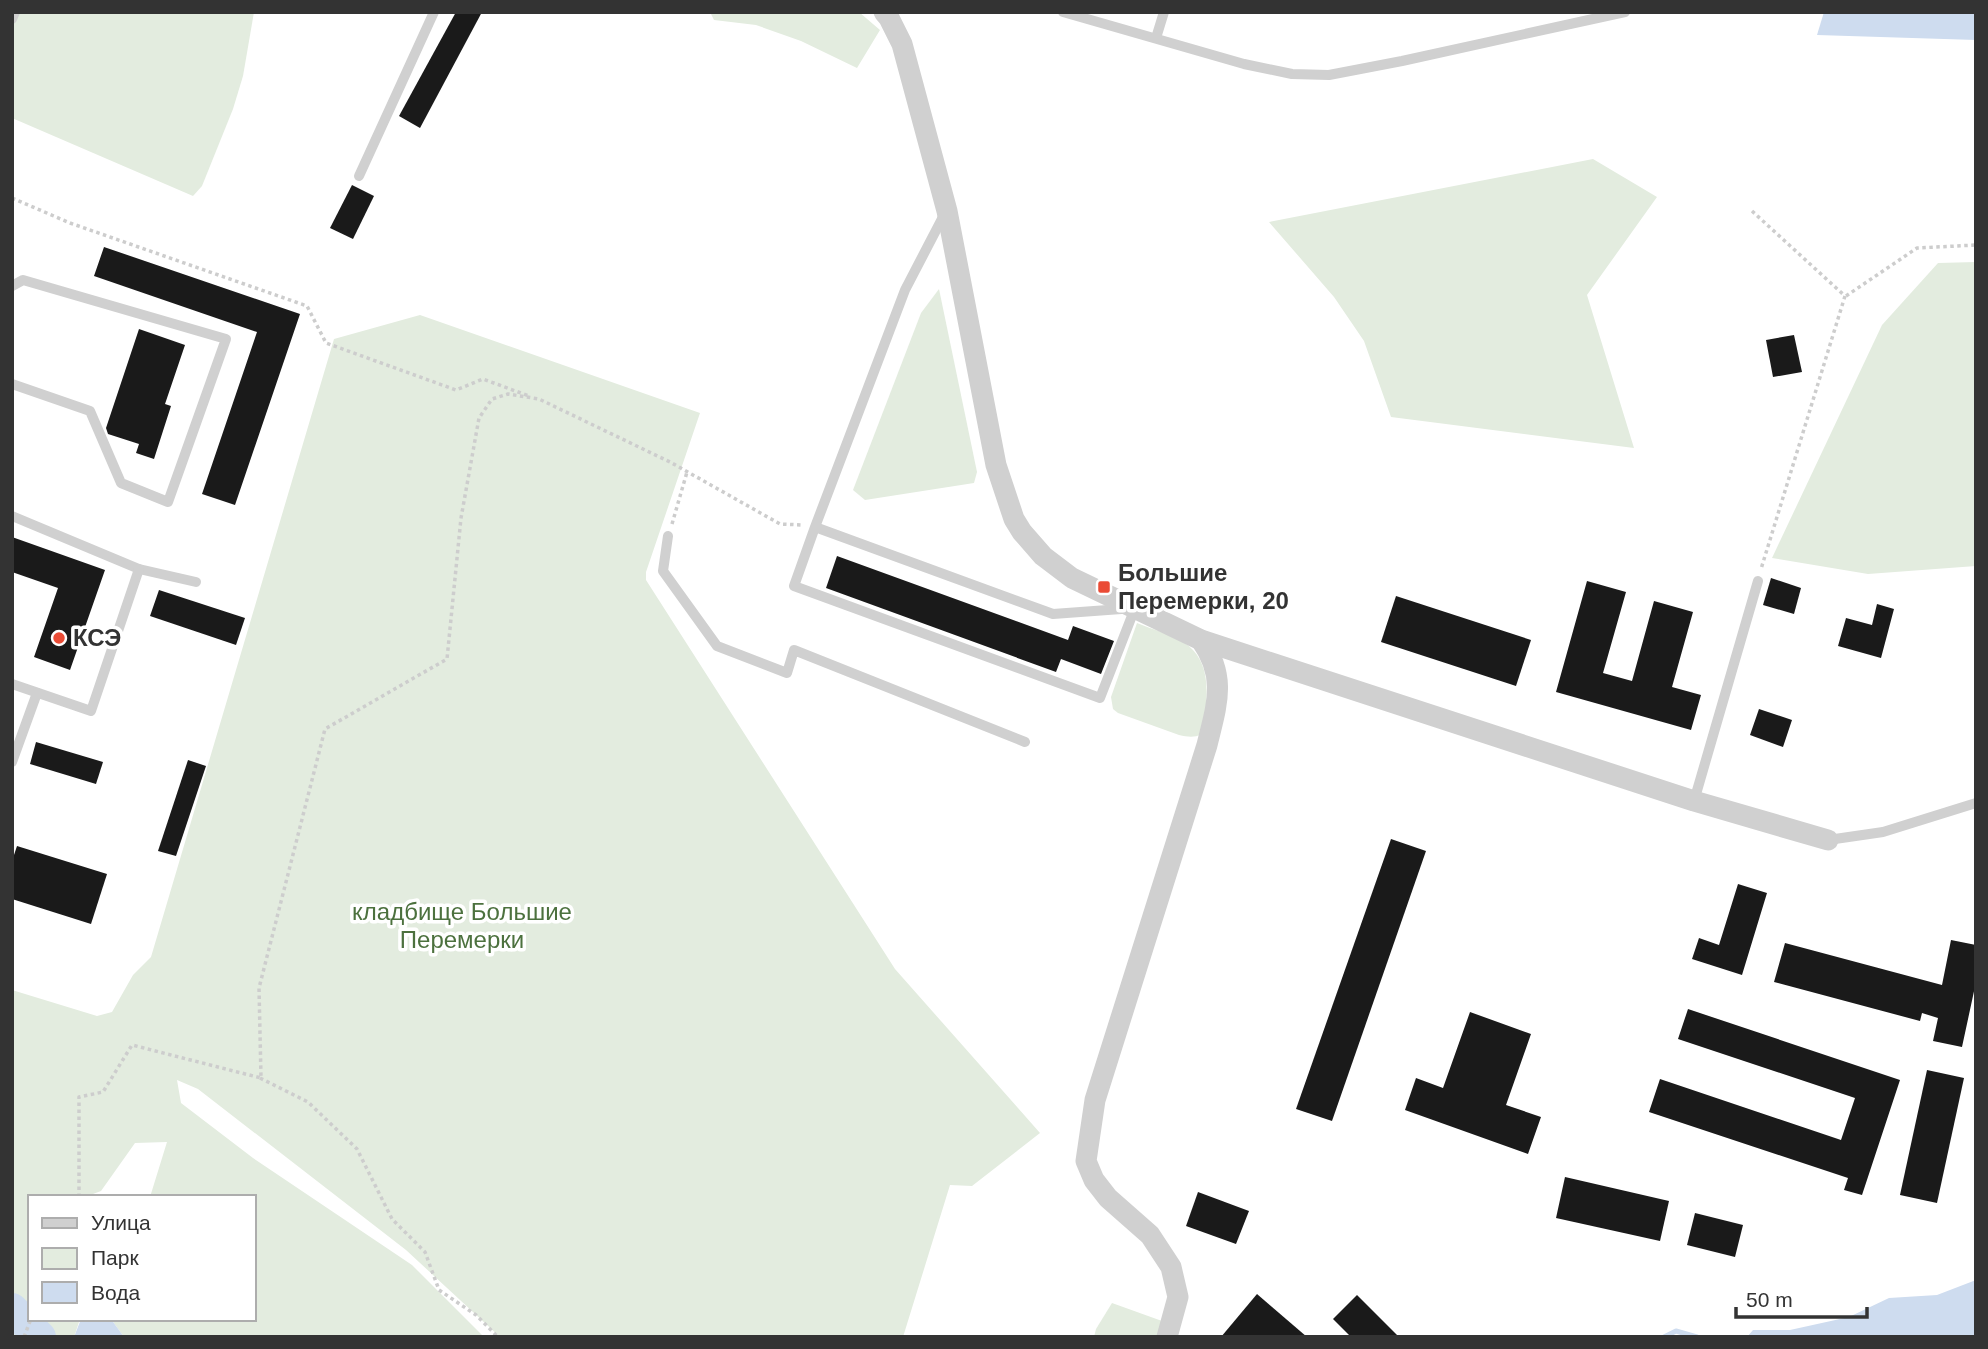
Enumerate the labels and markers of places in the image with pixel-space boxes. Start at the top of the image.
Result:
place label: Большие Перемерки, 20 [1118,559,1289,614]
marker: Большие Перемерки, 20 [1096,579,1112,595]
place label: КСЭ [73,624,121,651]
marker: КСЭ [51,630,67,646]

